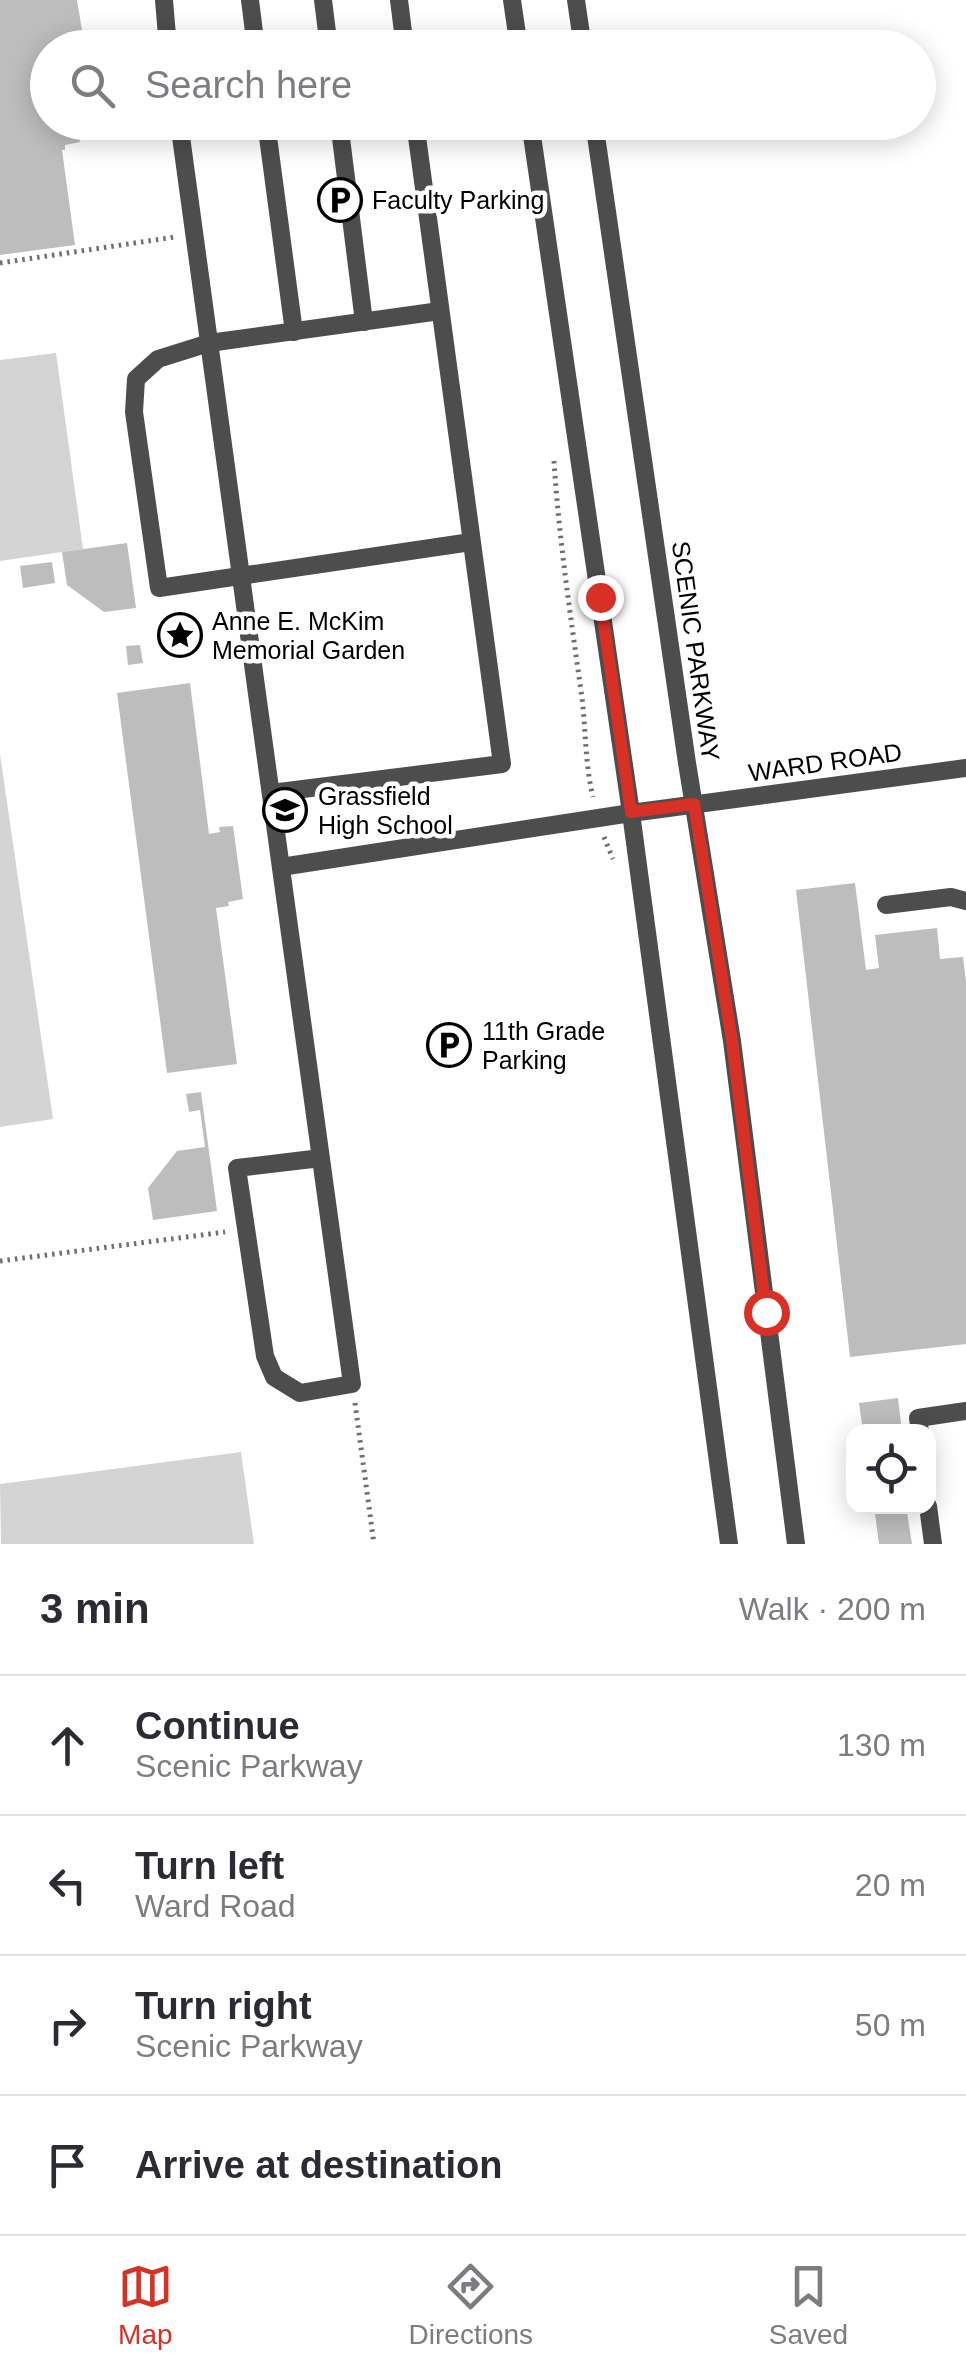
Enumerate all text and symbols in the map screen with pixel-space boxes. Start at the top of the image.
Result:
search box [30,30,936,140]
icon: search [65,58,120,113]
text: Search here [145,64,352,106]
parking icon: Faculty Parking [317,177,363,223]
place label: Faculty Parking [372,186,544,214]
street label: SCENIC PARKWAY [667,539,725,763]
route end [578,575,624,621]
place label: Anne E. McKim Memorial Garden [212,607,405,664]
place icon: Anne E. McKim Memorial Garden [157,612,203,658]
street label: WARD ROAD [746,737,904,787]
place label: Grassfield High School [318,782,453,839]
school or university icon: Grassfield High School [262,787,308,833]
place label: 11th Grade Parking [482,1017,605,1074]
parking icon: 11th Grade Parking [426,1022,472,1068]
route start [744,1290,790,1336]
map controls [846,1424,936,1514]
button: locate [846,1424,936,1514]
text: 3 min [40,1585,150,1632]
text: Walk · 200 m [739,1591,926,1627]
text: Continue [135,1705,300,1747]
icon: ahead [40,1718,95,1773]
text: 130 m [837,1727,926,1763]
text: Scenic Parkway [135,1748,363,1784]
text: Turn left [135,1845,284,1887]
icon: left [40,1858,95,1913]
text: 20 m [855,1867,926,1903]
text: Ward Road [135,1888,296,1924]
text: Turn right [135,1985,312,2027]
icon: right [40,1998,95,2053]
text: 50 m [855,2007,926,2043]
text: Scenic Parkway [135,2028,363,2064]
icon: arrive [40,2138,95,2193]
text: Arrive at destination [135,2144,502,2186]
tab: Map [118,2259,173,2351]
tab: Directions [409,2259,533,2351]
tab: Saved [769,2259,848,2351]

